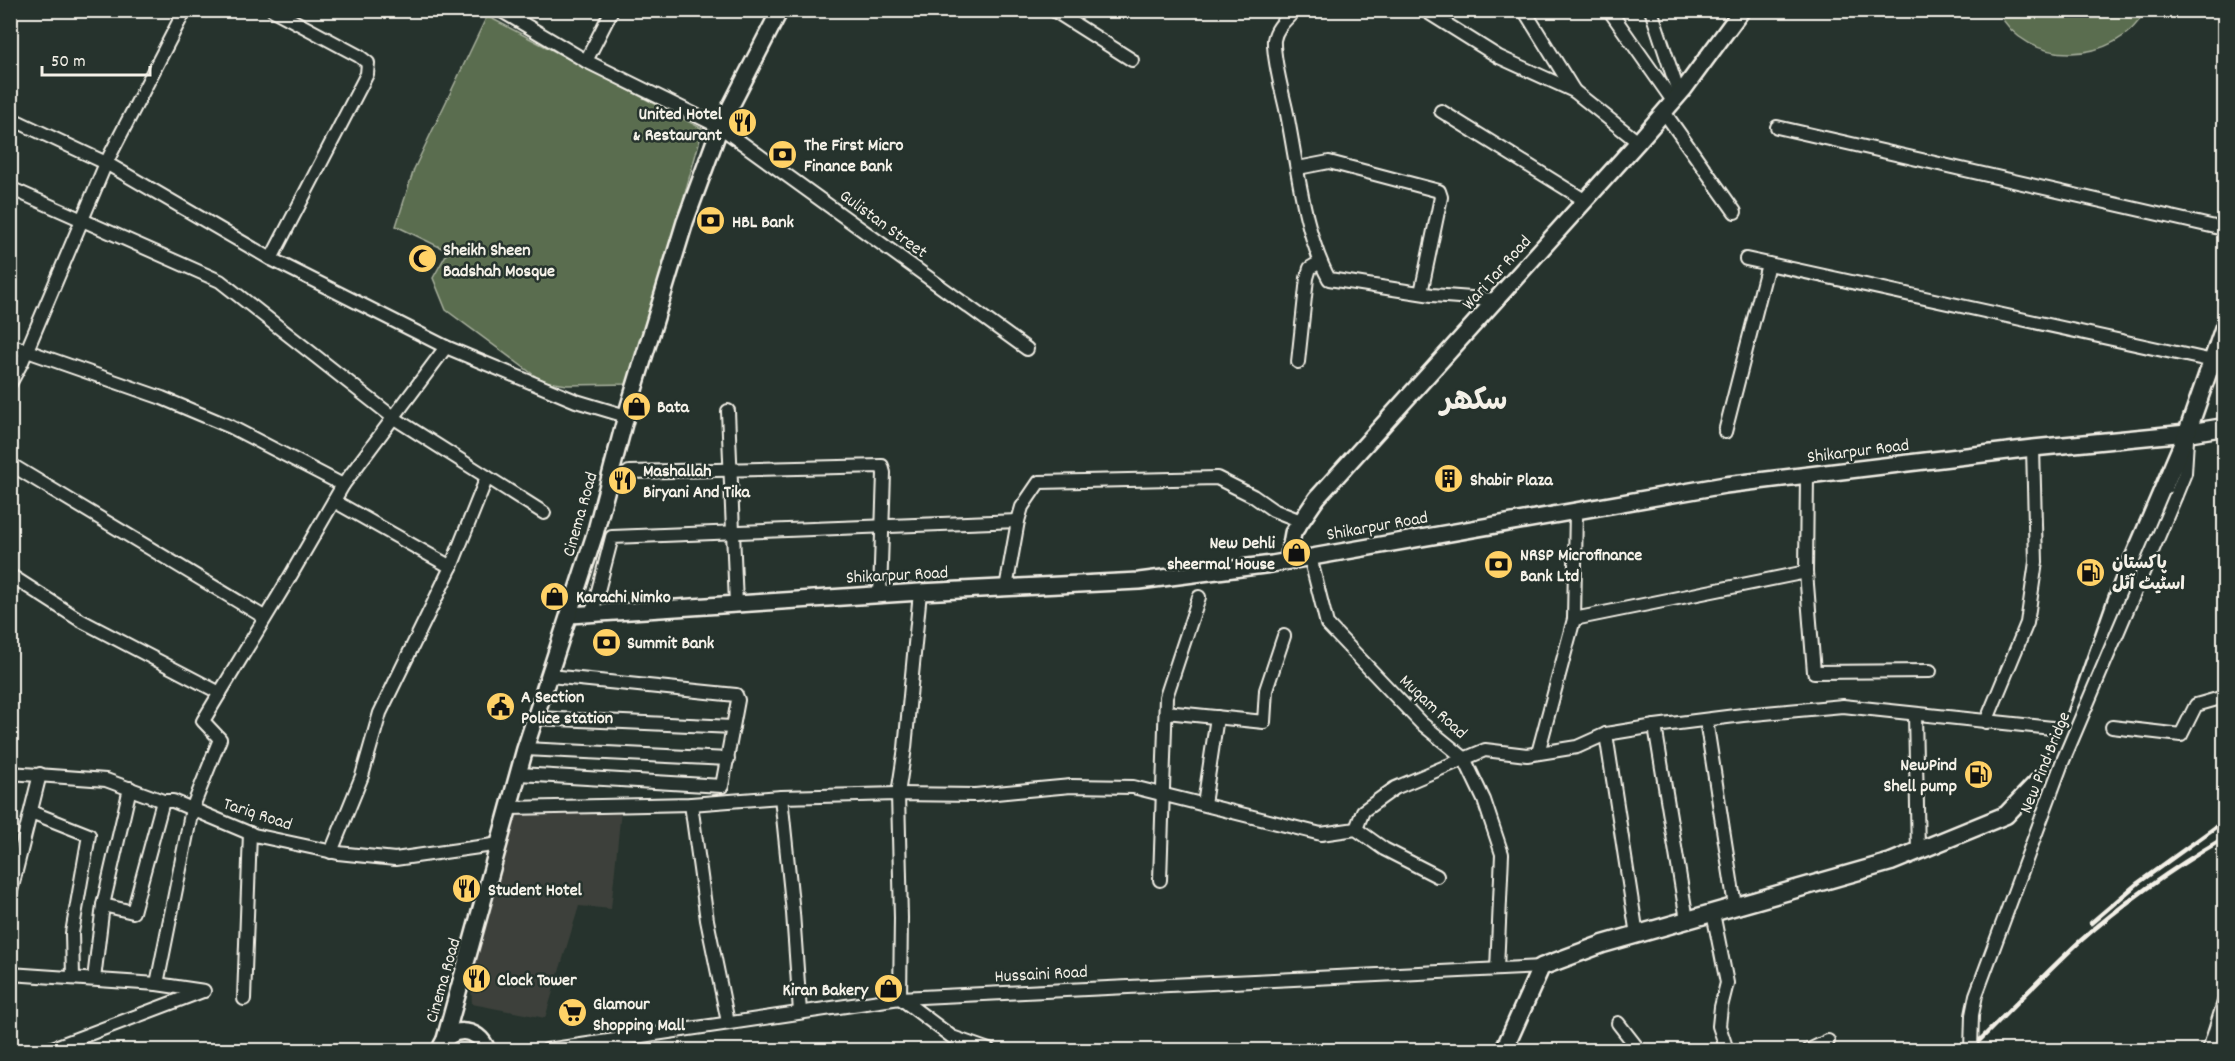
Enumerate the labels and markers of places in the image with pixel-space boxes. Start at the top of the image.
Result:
place label: United Hotel & Restaurant [633,103,723,149]
restaurant icon: United Hotel & Restaurant [727,107,759,139]
place label: The First Micro Finance Bank [804,134,904,180]
bank icon: The First Micro Finance Bank [767,138,799,170]
bank icon: HBL Bank [695,205,727,237]
place label: HBL Bank [732,211,795,236]
place label: Sheikh Sheen Badshah Mosque [443,239,555,285]
mosque icon: Sheikh Sheen Badshah Mosque [406,243,438,275]
shop icon: Bata [620,390,652,422]
place label: Bata [657,396,690,421]
place label: Mashallah Biryani And Tika [643,460,751,506]
building icon: Shabir Plaza [1433,463,1465,495]
restaurant icon: Mashallah Biryani And Tika [606,464,638,496]
place label: Shabir Plaza [1470,469,1553,494]
place label: New Dehli sheermal House [1167,532,1276,578]
shop icon: New Dehli sheermal House [1280,536,1312,568]
place label: NRSP Microfinance Bank Ltd [1520,544,1642,590]
bank icon: NRSP Microfinance Bank Ltd [1483,548,1515,580]
place label: پاکستان اسٹیٹ آئل [2112,552,2185,598]
fuel station icon: پاکستان اسٹیٹ آئل [2075,556,2107,588]
shop icon: Karachi Nimko [539,580,571,612]
place label: Karachi Nimko [576,586,671,611]
bank icon: Summit Bank [590,626,622,658]
place label: Summit Bank [627,632,715,657]
place label: A Section Police station [521,686,613,732]
public building icon: A Section Police station [484,690,516,722]
place label: NewPind Shell pump [1883,754,1957,800]
fuel station icon: NewPind Shell pump [1962,758,1994,790]
restaurant icon: Student Hotel [451,873,483,905]
place label: Student Hotel [488,879,583,904]
restaurant icon: Clock Tower [460,963,492,995]
place label: Clock Tower [497,969,577,994]
shop icon: Kiran Bakery [873,973,905,1005]
place label: Kiran Bakery [783,979,869,1004]
place label: Glamour Shopping Mall [593,993,686,1039]
supermarket icon: Glamour Shopping Mall [556,997,588,1029]

